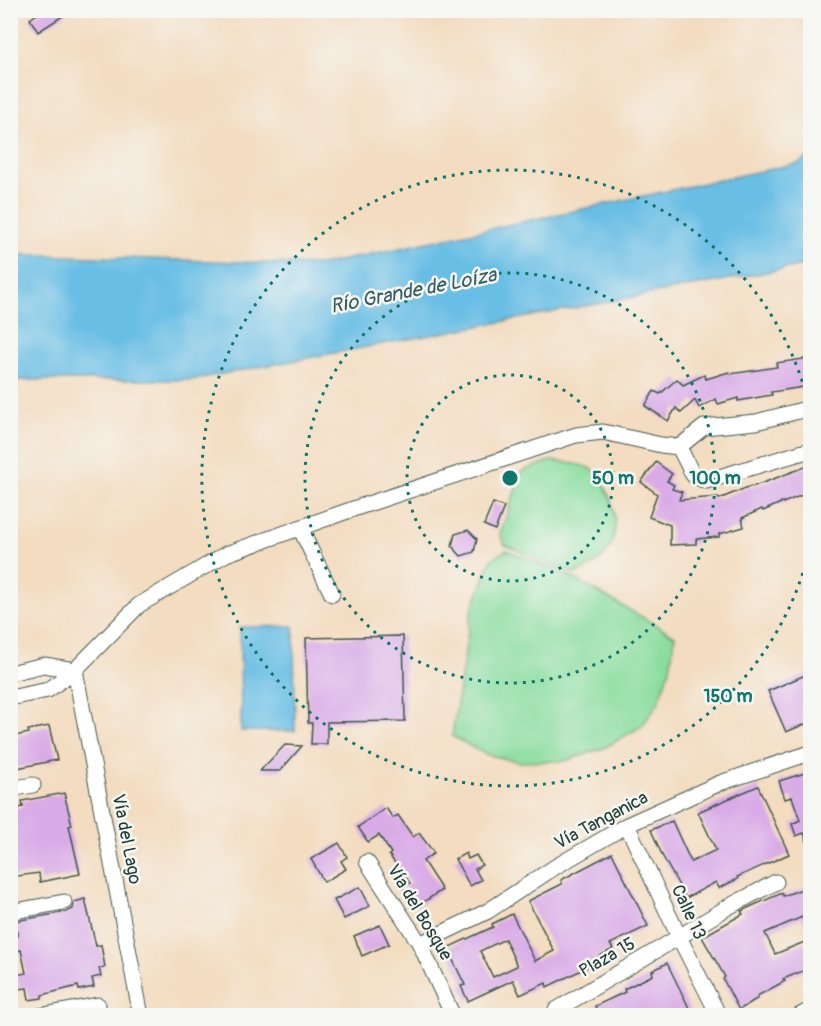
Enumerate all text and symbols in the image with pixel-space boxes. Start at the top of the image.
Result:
water label: Río Grande de Loíza [328,262,500,319]
text: 50 m [592,467,634,490]
text: 100 m [689,467,741,490]
centre of rings [500,468,520,488]
text: 150 m [704,685,753,708]
street label: Vía Tanganica [550,786,652,855]
street label: Vía del Lago [106,792,147,886]
street label: Vía del Bosque [382,860,457,965]
street label: Calle 13 [666,881,711,943]
street label: Plaza 15 [575,932,639,983]

